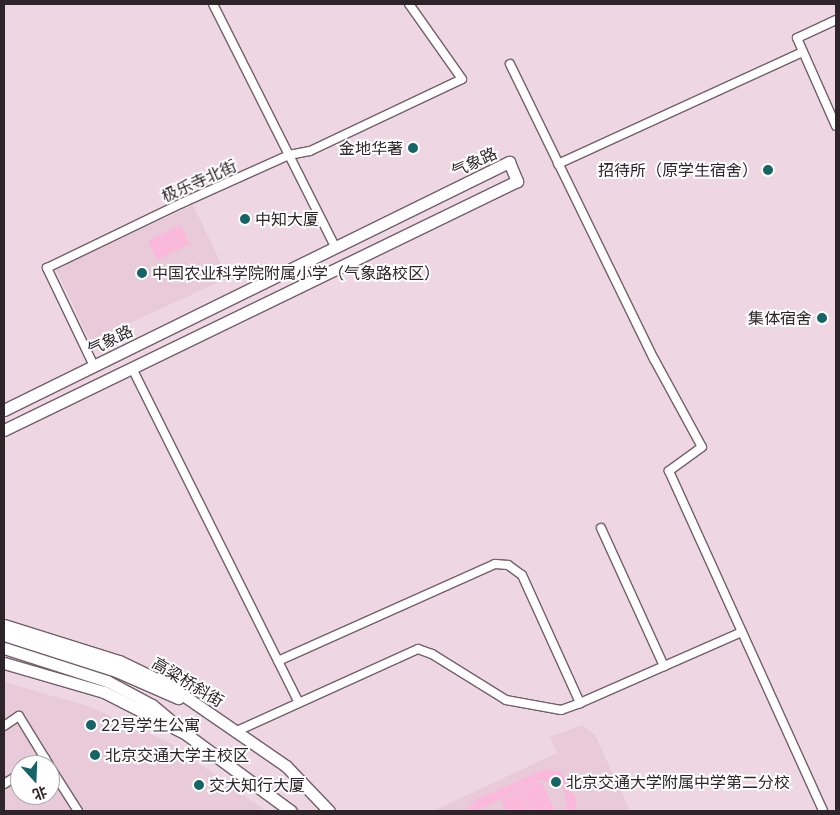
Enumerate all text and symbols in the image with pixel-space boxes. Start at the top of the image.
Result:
place label: 金地华著 [339,138,403,158]
marker: 金地华著 [407,142,419,154]
street label: 气象路 [448,143,500,181]
street label: 极乐寺北街 [159,156,239,206]
place label: 招待所（原学生宿舍） [598,160,758,180]
marker: 招待所（原学生宿舍） [762,164,774,176]
place label: 中知大厦 [255,209,319,229]
marker: 中知大厦 [239,213,251,225]
place label: 中国农业科学院附属小学（气象路校区） [152,263,440,283]
marker: 中国农业科学院附属小学（气象路校区） [136,267,148,279]
place label: 集体宿舍 [748,308,812,328]
marker: 集体宿舍 [816,312,828,324]
street label: 气象路 [84,321,136,359]
street label: 高粱桥斜街 [149,653,227,711]
place label: 22号学生公寓 [101,715,200,735]
marker: 22号学生公寓 [85,719,97,731]
place label: 北京交通大学主校区 [105,745,249,765]
marker: 北京交通大学主校区 [89,749,101,761]
north arrow [10,755,60,805]
place label: 北京交通大学附属中学第二分校 [566,772,790,792]
place label: 交大知行大厦 [209,775,305,795]
marker: 北京交通大学附属中学第二分校 [550,776,562,788]
marker: 交大知行大厦 [193,779,205,791]
text: 北 [30,782,49,804]

